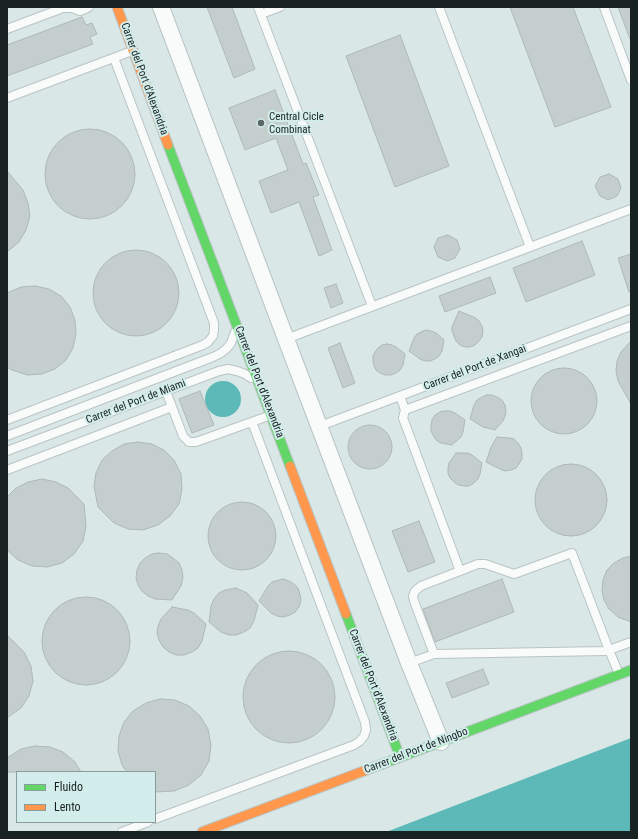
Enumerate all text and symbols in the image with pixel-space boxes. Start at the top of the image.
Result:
street label: Carrer del Port d'Alexandria [118,21,170,137]
place label: Central Cicle Combinat [269,110,324,136]
marker: Central Cicle Combinat [256,118,266,128]
street label: Carrer del Port d'Alexandria [232,324,286,440]
street label: Carrer del Port de Xangai [422,342,528,394]
street label: Carrer del Port de Miami [84,377,188,427]
street label: Carrer del Port d'Alexandria [346,627,400,743]
street label: Carrer del Port de Ningbo [362,725,470,777]
legend [16,771,156,823]
text: Fluido [54,780,83,794]
text: Lento [54,800,81,814]

